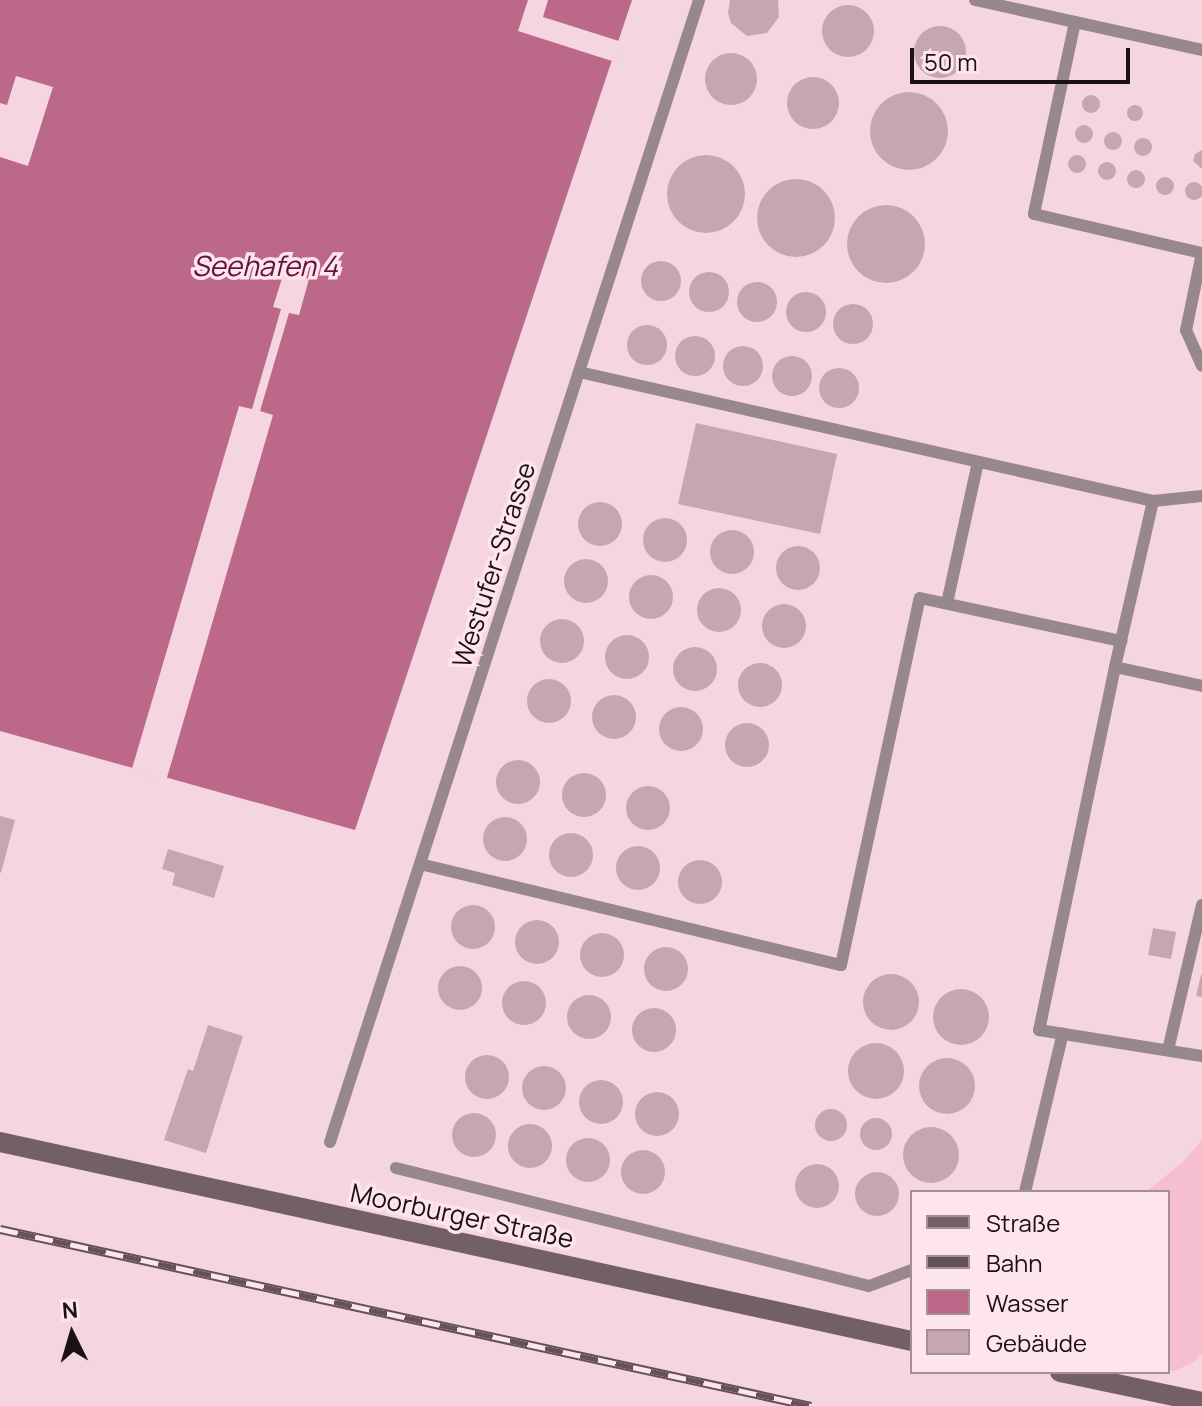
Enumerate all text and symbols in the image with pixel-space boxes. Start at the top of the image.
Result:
scale bar [914,32,1134,82]
text: 50 m [924,45,978,78]
water label: Seehafen 4 [192,248,338,282]
street label: Westufer-Strasse [446,458,542,672]
street label: Moorburger Straße [348,1177,576,1255]
legend [910,1190,1170,1374]
text: Straße [986,1206,1060,1239]
text: Bahn [986,1246,1043,1279]
text: Wasser [986,1286,1069,1319]
north arrow [32,1294,112,1374]
text: N [61,1294,79,1326]
text: Gebäude [986,1326,1087,1359]

